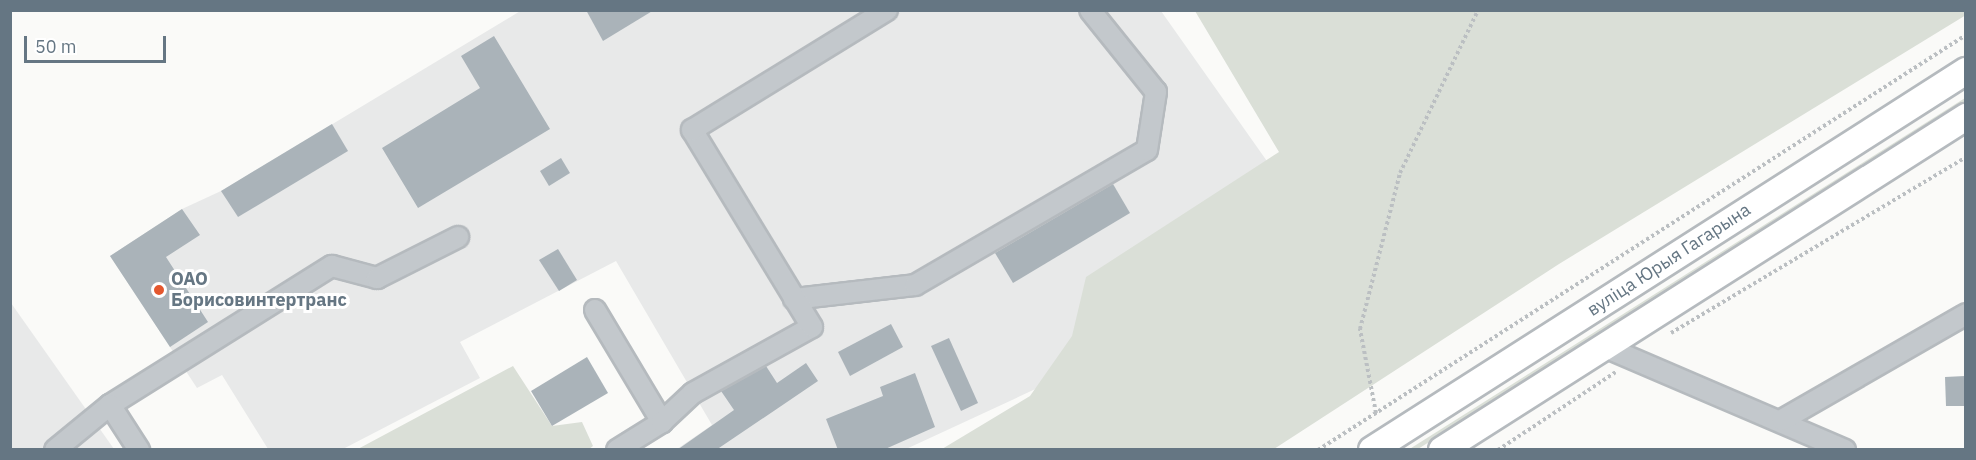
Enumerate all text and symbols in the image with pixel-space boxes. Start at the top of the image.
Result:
scale bar [27,24,170,62]
text: 50 m [35,35,77,58]
street label: вуліца Юрыя Гагарына [1583,199,1755,321]
place label: ОАО Борисовинтертранс [171,269,347,312]
marker: ОАО Борисовинтертранс [152,283,166,297]

